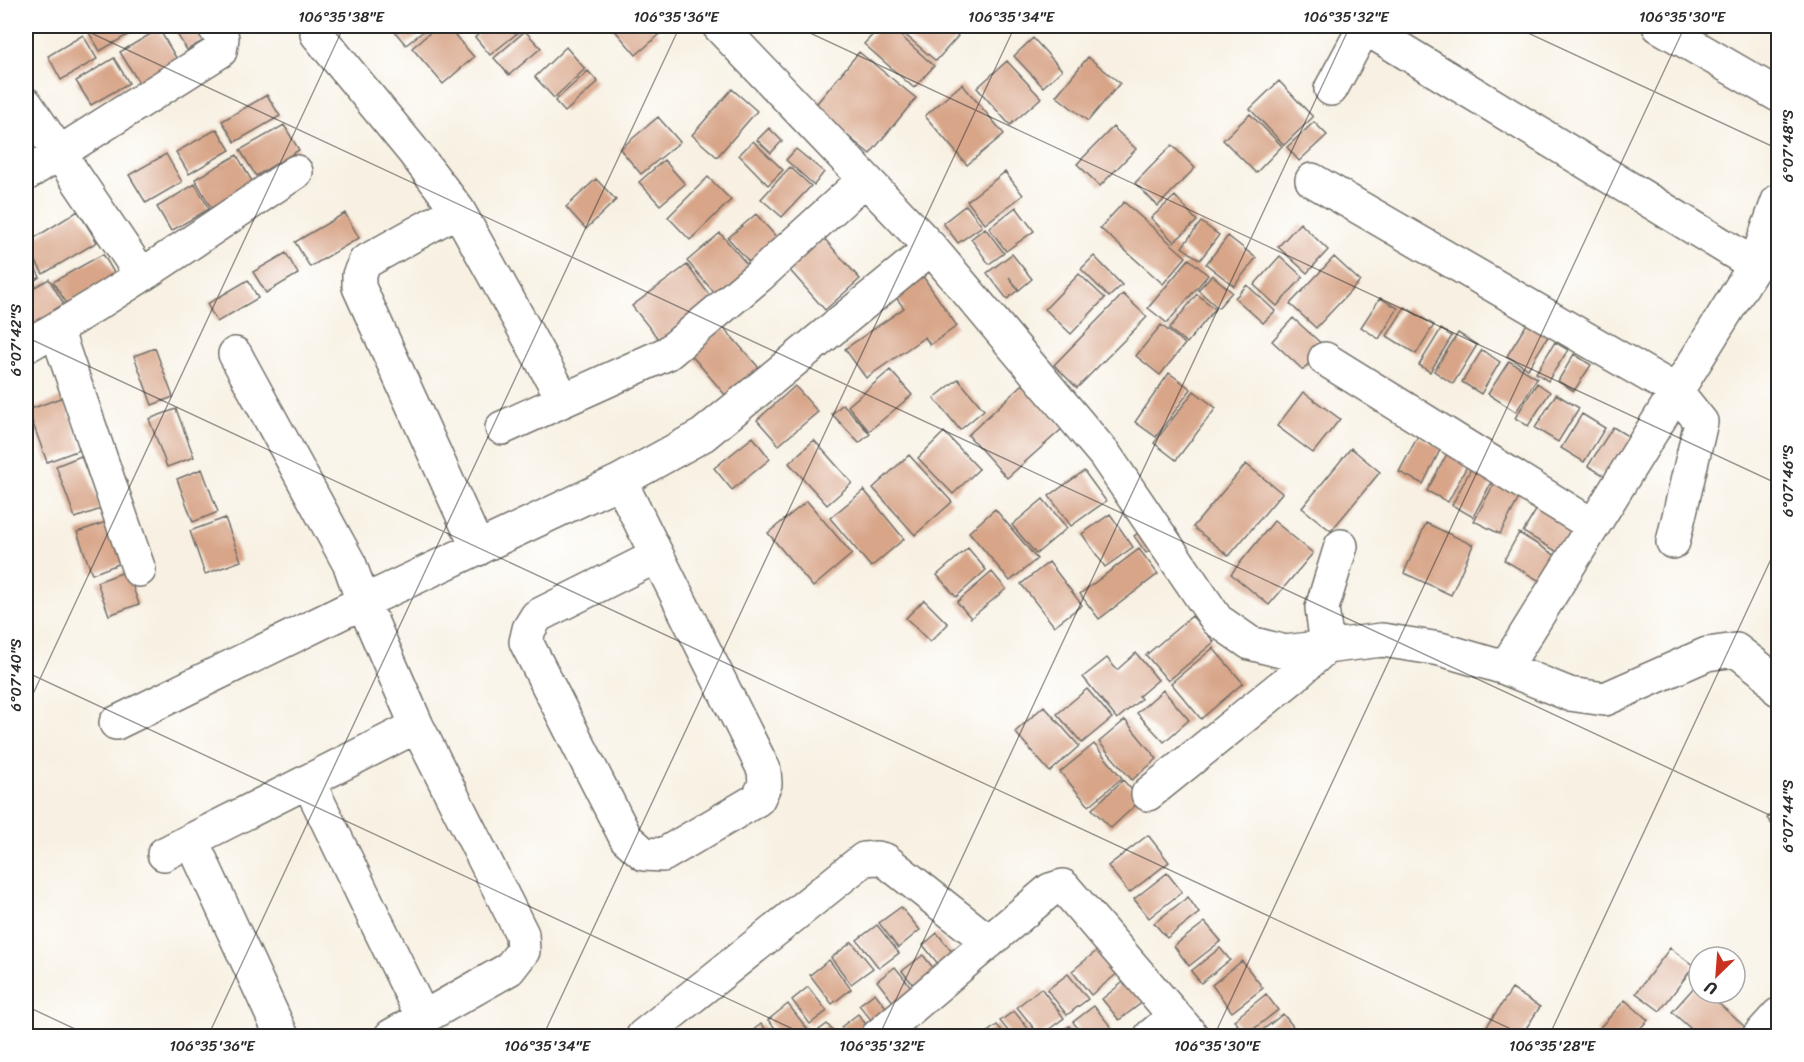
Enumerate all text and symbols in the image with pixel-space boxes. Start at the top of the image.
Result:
text: 106°35'38"E [298,4,386,30]
text: 106°35'36"E [633,4,720,30]
text: 106°35'34"E [968,4,1056,30]
text: 106°35'32"E [1303,4,1390,30]
text: 106°35'30"E [1639,4,1727,30]
text: 6°07'48"S [1775,109,1801,182]
text: 6°07'42"S [3,303,29,376]
text: 6°07'46"S [1775,444,1801,517]
text: 6°07'40"S [3,638,29,712]
text: 6°07'44"S [1775,779,1801,852]
north arrow [1687,945,1747,1005]
text: U [1699,972,1722,1004]
text: 106°35'36"E [169,1033,256,1059]
text: 106°35'34"E [504,1033,592,1059]
text: 106°35'32"E [839,1033,926,1059]
text: 106°35'30"E [1174,1033,1262,1059]
text: 106°35'28"E [1509,1033,1597,1059]

